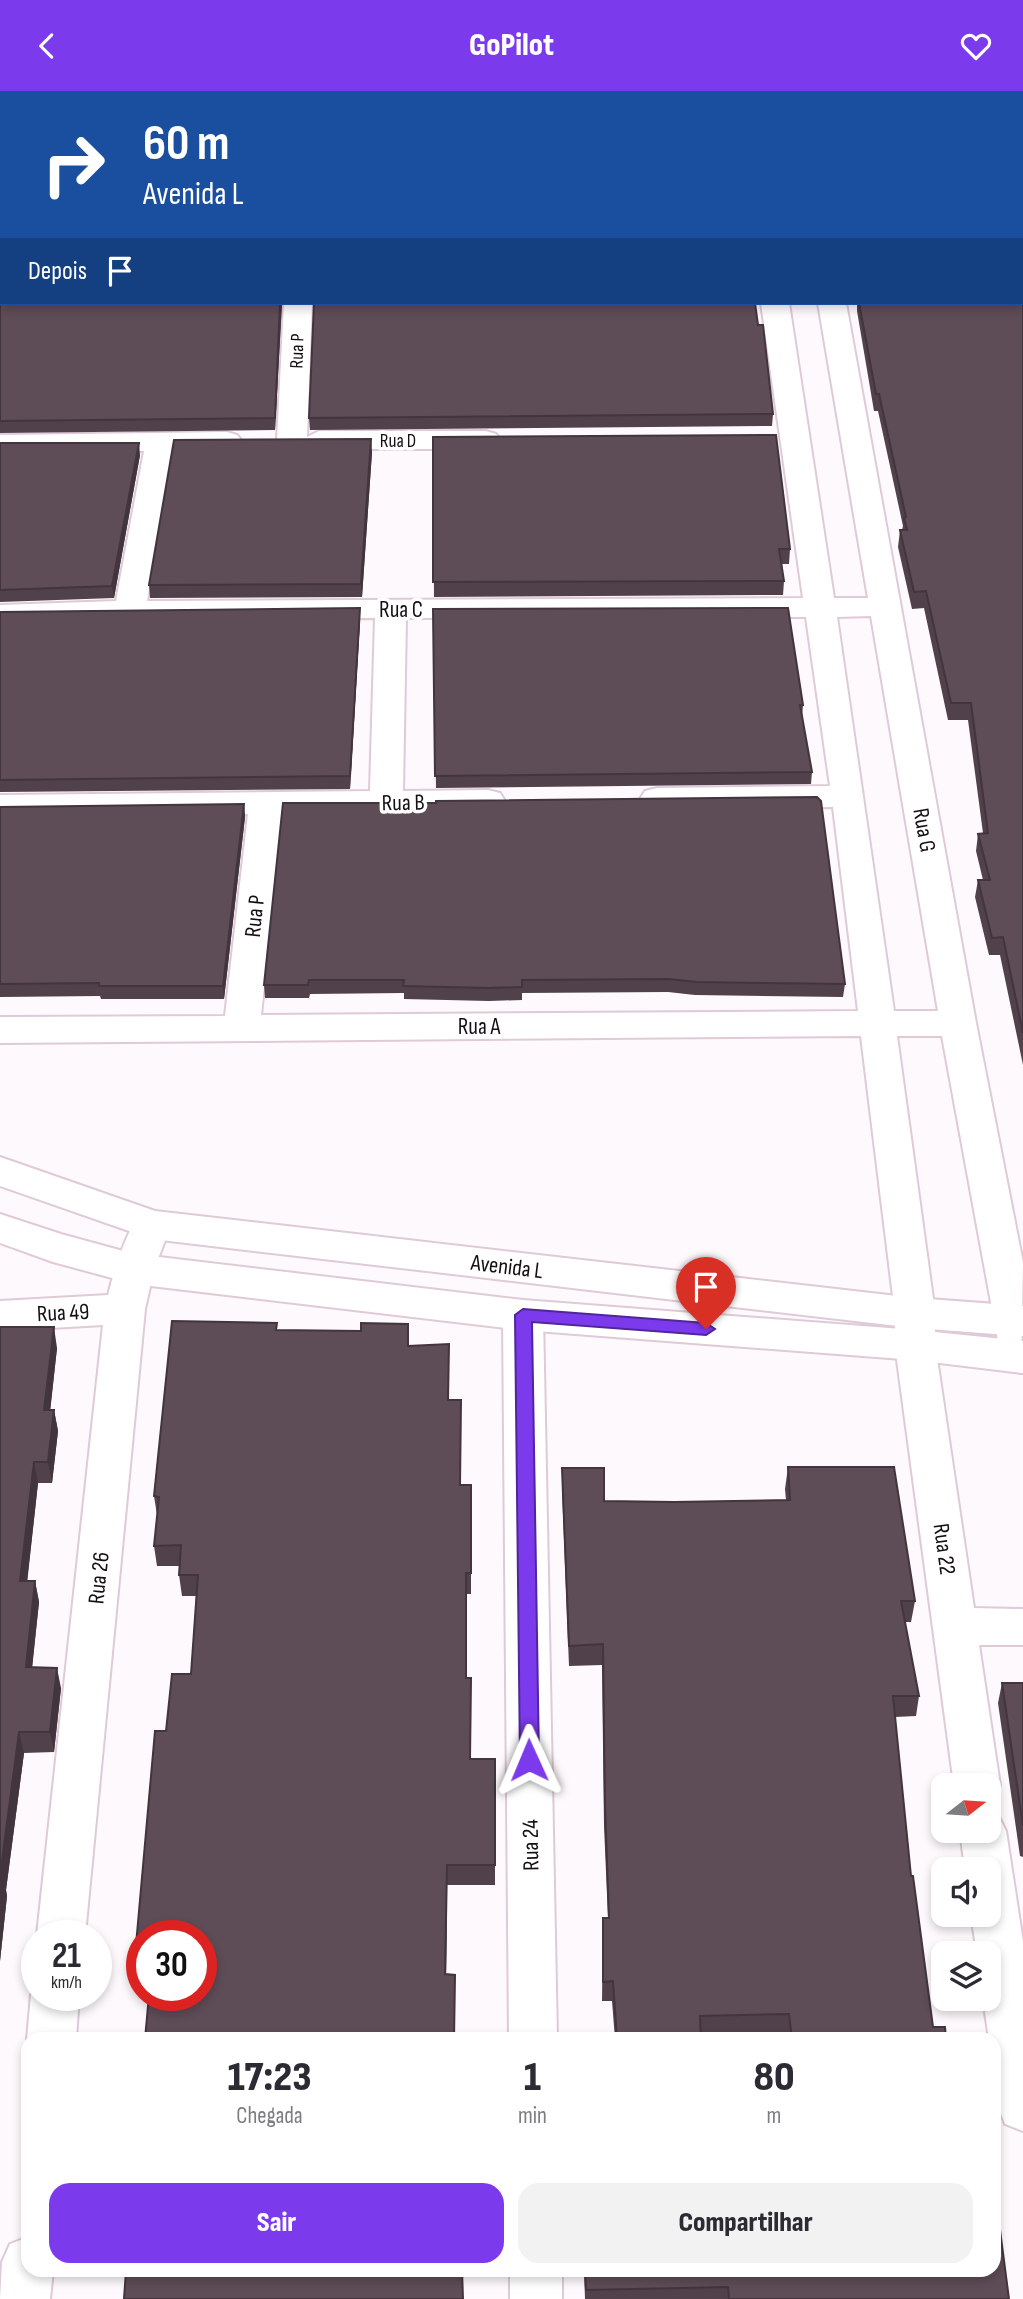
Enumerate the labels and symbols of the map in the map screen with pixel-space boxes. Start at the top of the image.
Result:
street label: Rua P [285,333,310,369]
street label: Rua D [380,430,416,453]
street label: Rua C [379,596,423,624]
street label: Rua B [381,789,425,817]
street label: Rua G [906,806,942,854]
street label: Rua P [239,894,271,939]
street label: Rua A [458,1013,500,1041]
street label: Avenida L [468,1249,545,1285]
pin [676,1257,736,1329]
street label: Rua 49 [36,1298,90,1328]
street label: Rua 22 [927,1522,961,1577]
street label: Rua 26 [82,1551,116,1606]
position arrow [492,1723,566,1797]
north arrow [931,1773,1001,1843]
street label: Rua 24 [517,1819,545,1871]
speed limit sign: 30 [126,1920,217,2011]

